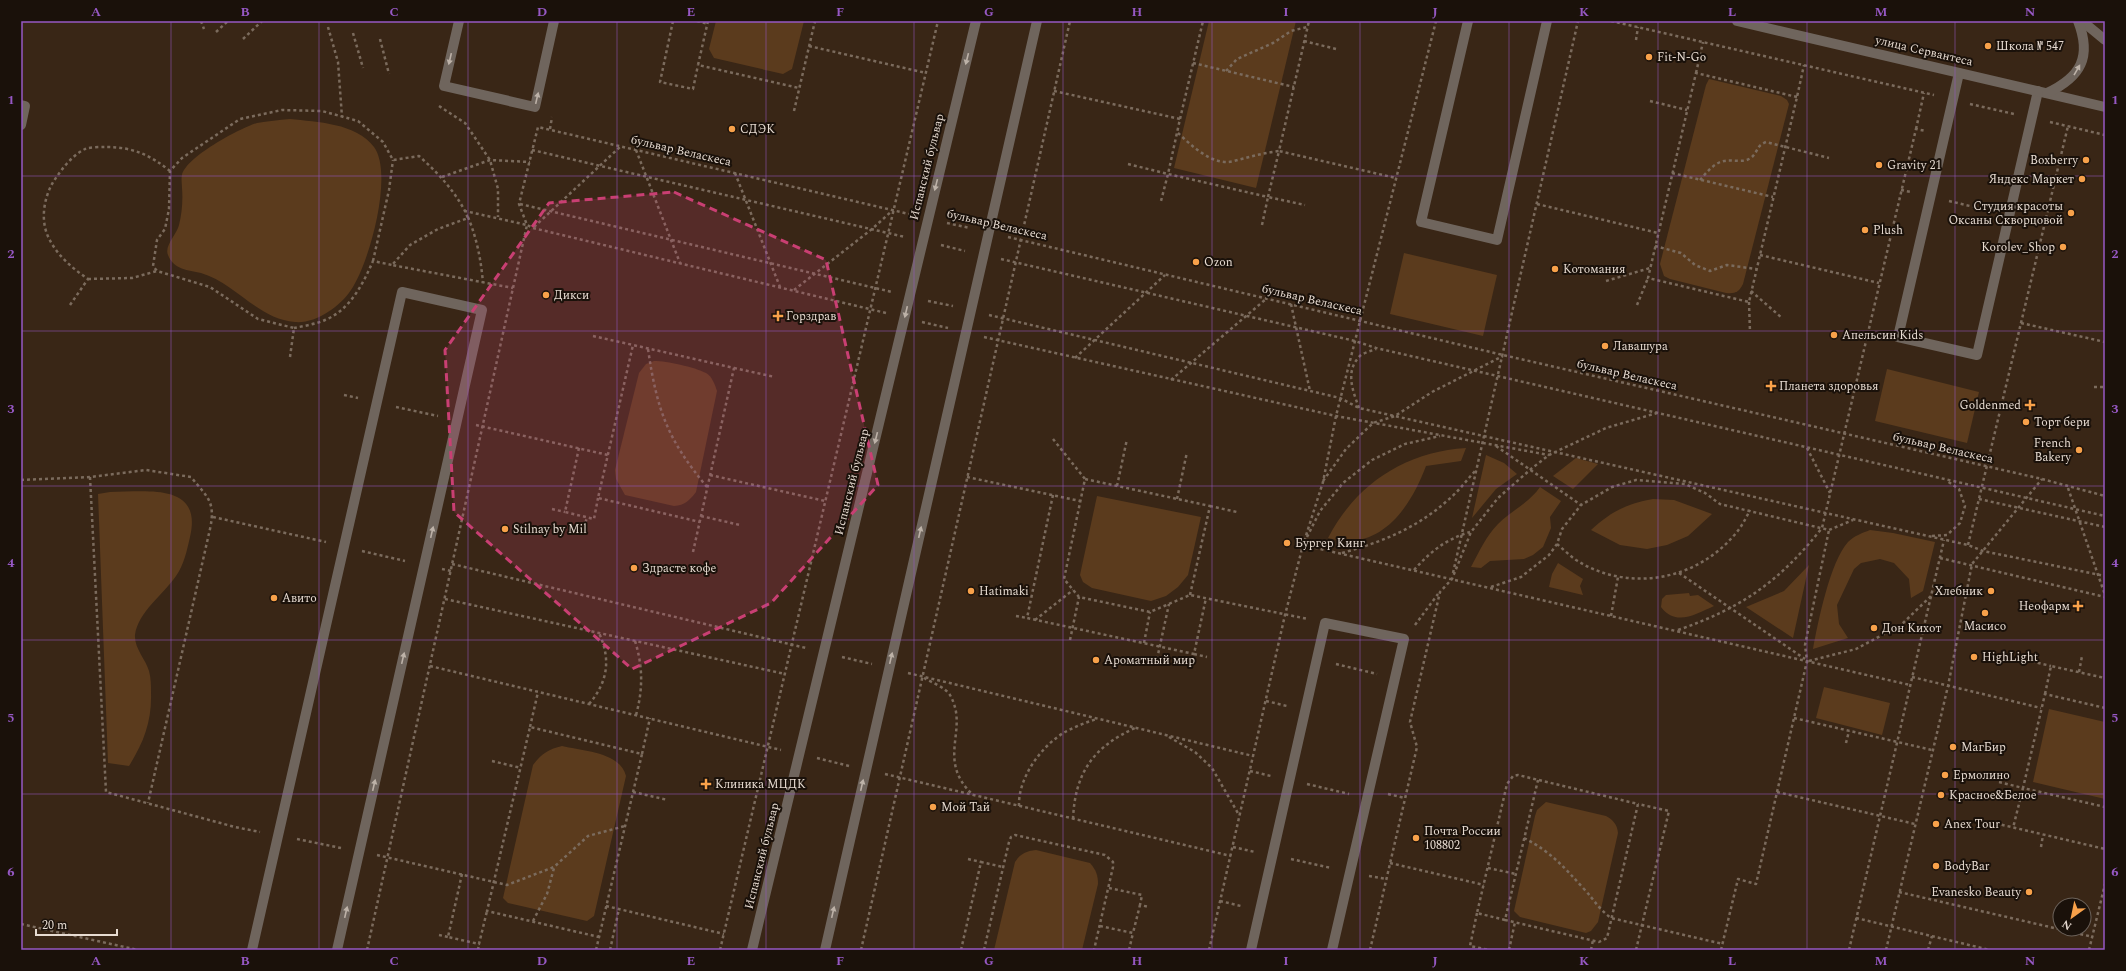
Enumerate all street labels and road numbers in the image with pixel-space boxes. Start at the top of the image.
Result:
street label: улица Сервантеса [1872,30,1975,71]
street label: Испанский бульвар [905,112,949,222]
street label: бульвар Веласкеса [629,130,733,172]
street label: бульвар Веласкеса [945,204,1049,246]
street label: бульвар Веласкеса [1260,279,1364,321]
street label: бульвар Веласкеса [1575,354,1679,396]
street label: Испанский бульвар [830,427,874,537]
street label: бульвар Веласкеса [1891,427,1995,469]
street label: Испанский бульвар [740,801,784,911]

